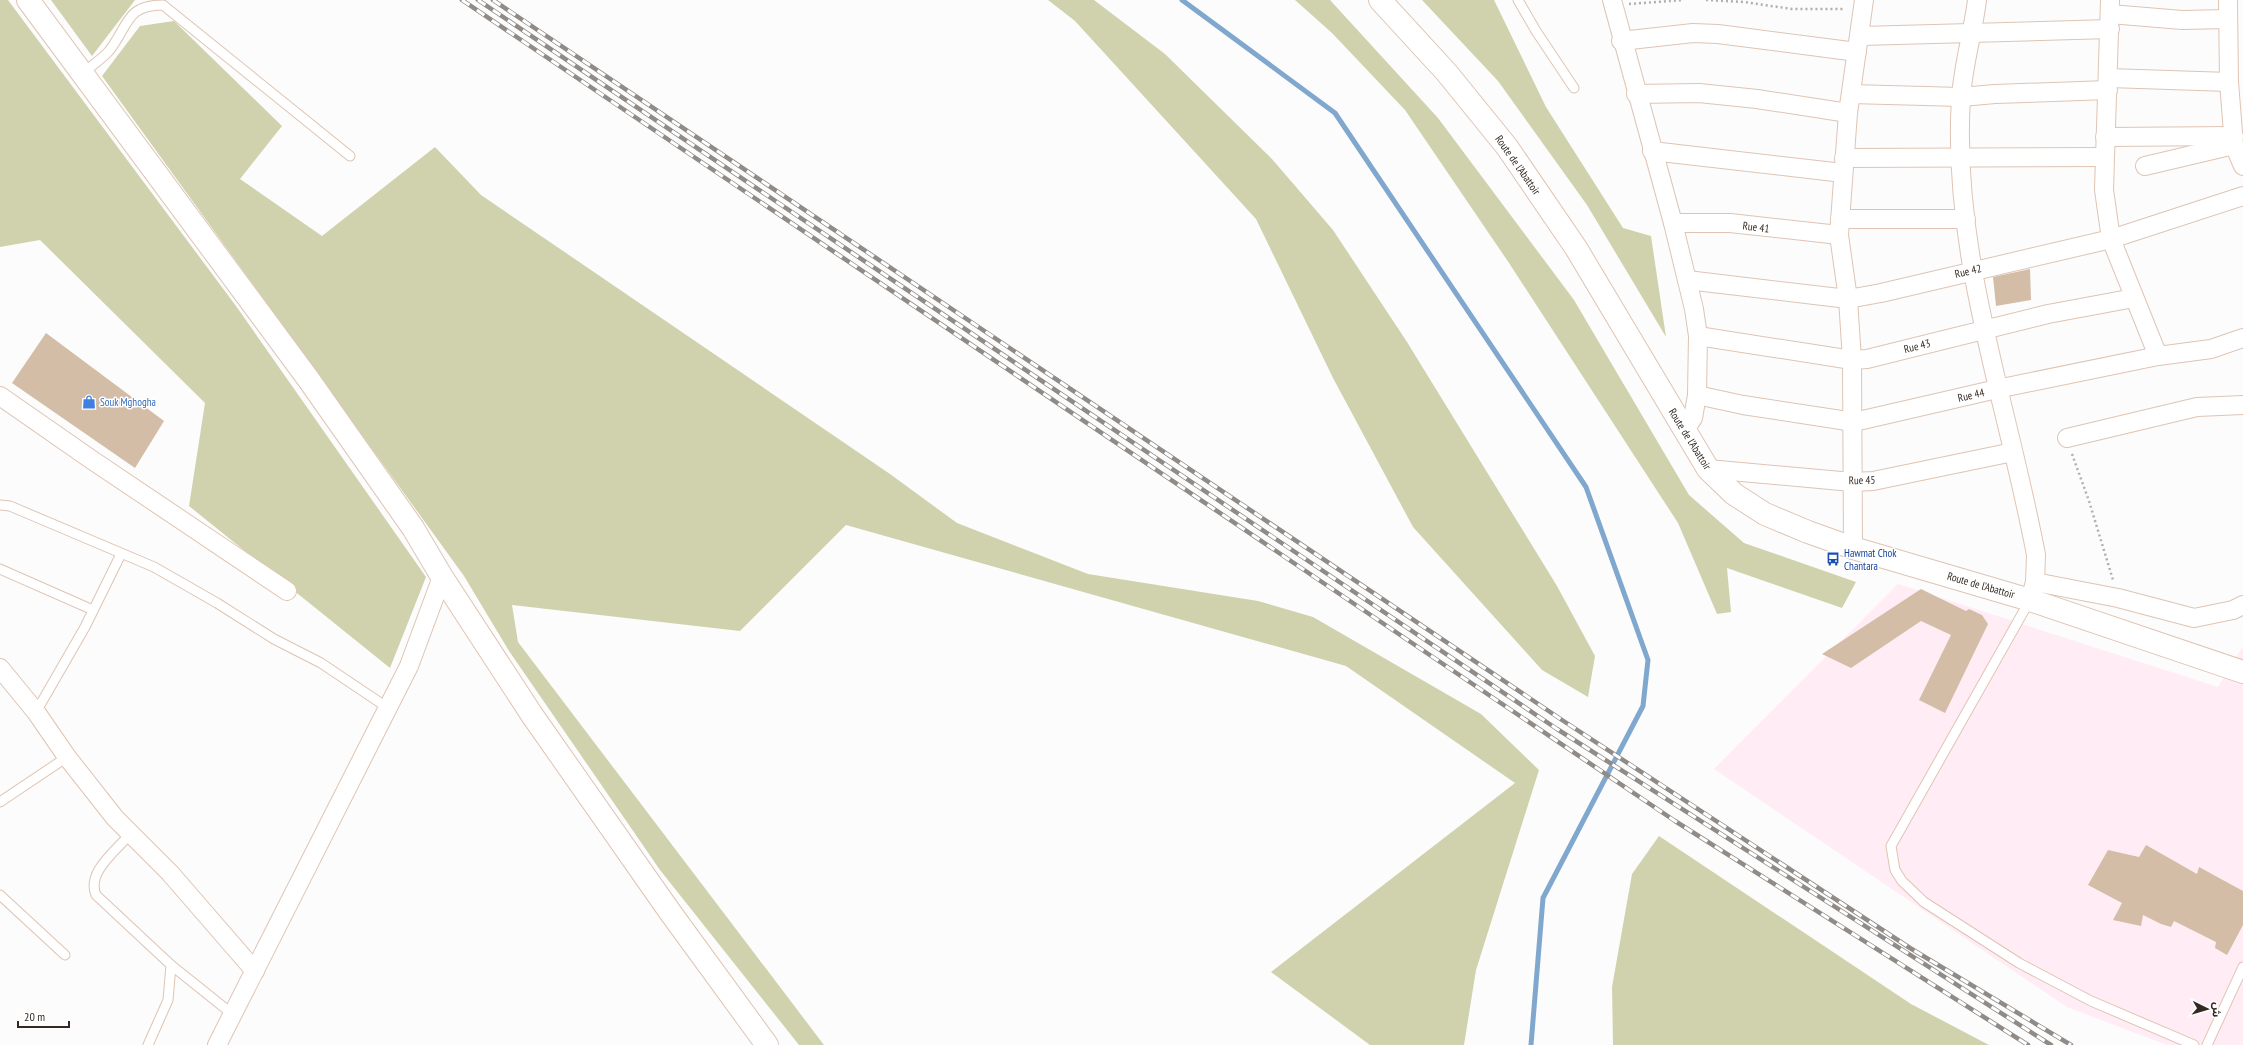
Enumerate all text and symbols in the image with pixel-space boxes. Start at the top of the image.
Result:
street label: Route de l’Abattoir [1492,132,1544,198]
street label: Rue 41 [1742,218,1770,236]
street label: Rue 42 [1953,261,1983,281]
street label: Rue 43 [1902,336,1932,356]
street label: Rue 44 [1956,385,1986,405]
shop icon: Souk Mghogha [81,394,97,410]
place label: Souk Mghogha [100,395,156,409]
street label: Route de l’Abattoir [1666,406,1714,472]
street label: Rue 45 [1848,473,1876,487]
place label: Hawmat Chok Chantara [1844,546,1897,573]
bus stop icon: Hawmat Chok Chantara [1825,551,1841,567]
street label: Route de l’Abattoir [1946,569,2016,601]
north arrow [2187,989,2227,1029]
text: ش [2209,1002,2225,1018]
scale bar [18,1003,69,1029]
text: 20 m [24,1009,45,1024]

